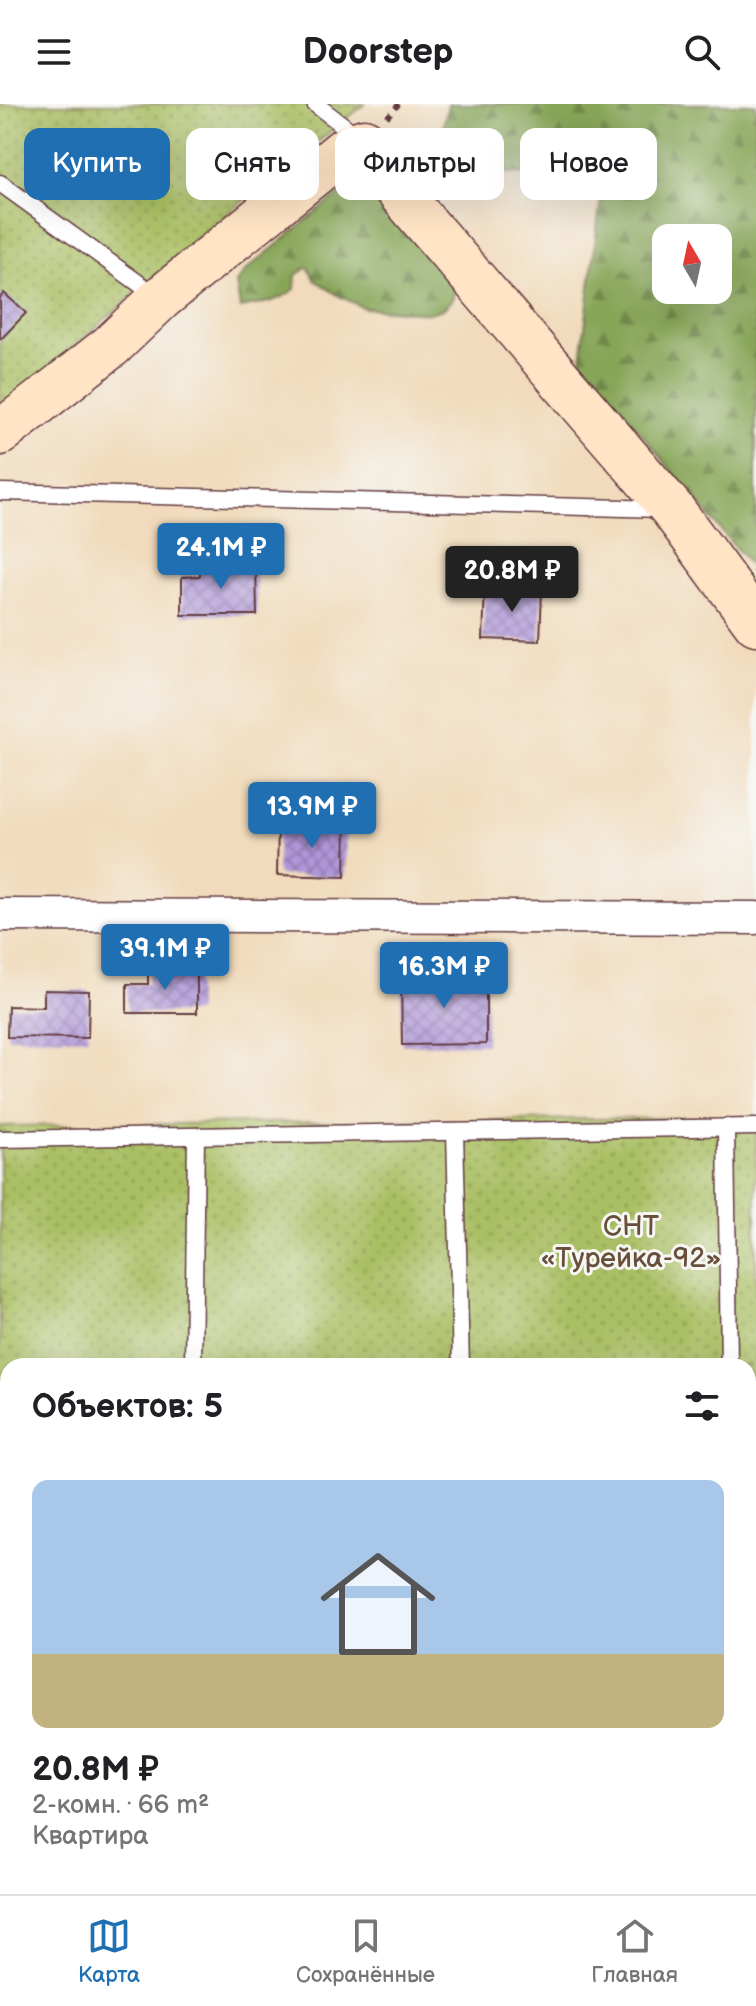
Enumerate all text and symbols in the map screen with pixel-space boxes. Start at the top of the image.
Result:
icon: menu [32,30,76,74]
icon: search [680,30,724,74]
text: Doorstep [302,31,454,74]
chip: Купить [24,128,170,200]
chip: Снять [186,128,319,200]
chip: Фильтры [335,128,504,200]
chip: Новое [520,128,657,200]
north arrow [652,224,732,304]
map controls [652,224,732,304]
pin: 24.1M ₽ [147,523,295,591]
text: 24.1M ₽ [175,533,267,564]
pin: 20.8M ₽ [438,546,586,614]
text: 20.8M ₽ [463,556,561,587]
pin: 13.9M ₽ [238,782,386,850]
text: 13.9M ₽ [266,792,358,823]
pin: 39.1M ₽ [91,924,239,992]
text: 39.1M ₽ [119,934,211,965]
pin: 16.3M ₽ [370,942,518,1010]
text: 16.3M ₽ [398,952,490,983]
park label: СНТ «Турейка-92» [541,1210,721,1275]
icon: filters [680,1384,724,1428]
text: Объектов: 5 [32,1386,223,1427]
icon: home [306,1532,450,1676]
text: 20.8M ₽ [32,1749,159,1790]
text: 2-комн. · 66 m² [32,1790,209,1821]
text: Квартира [32,1821,149,1852]
tab: Карта [78,1914,140,1989]
tab: Сохранённые [296,1914,435,1989]
tab: Главная [591,1914,678,1989]

